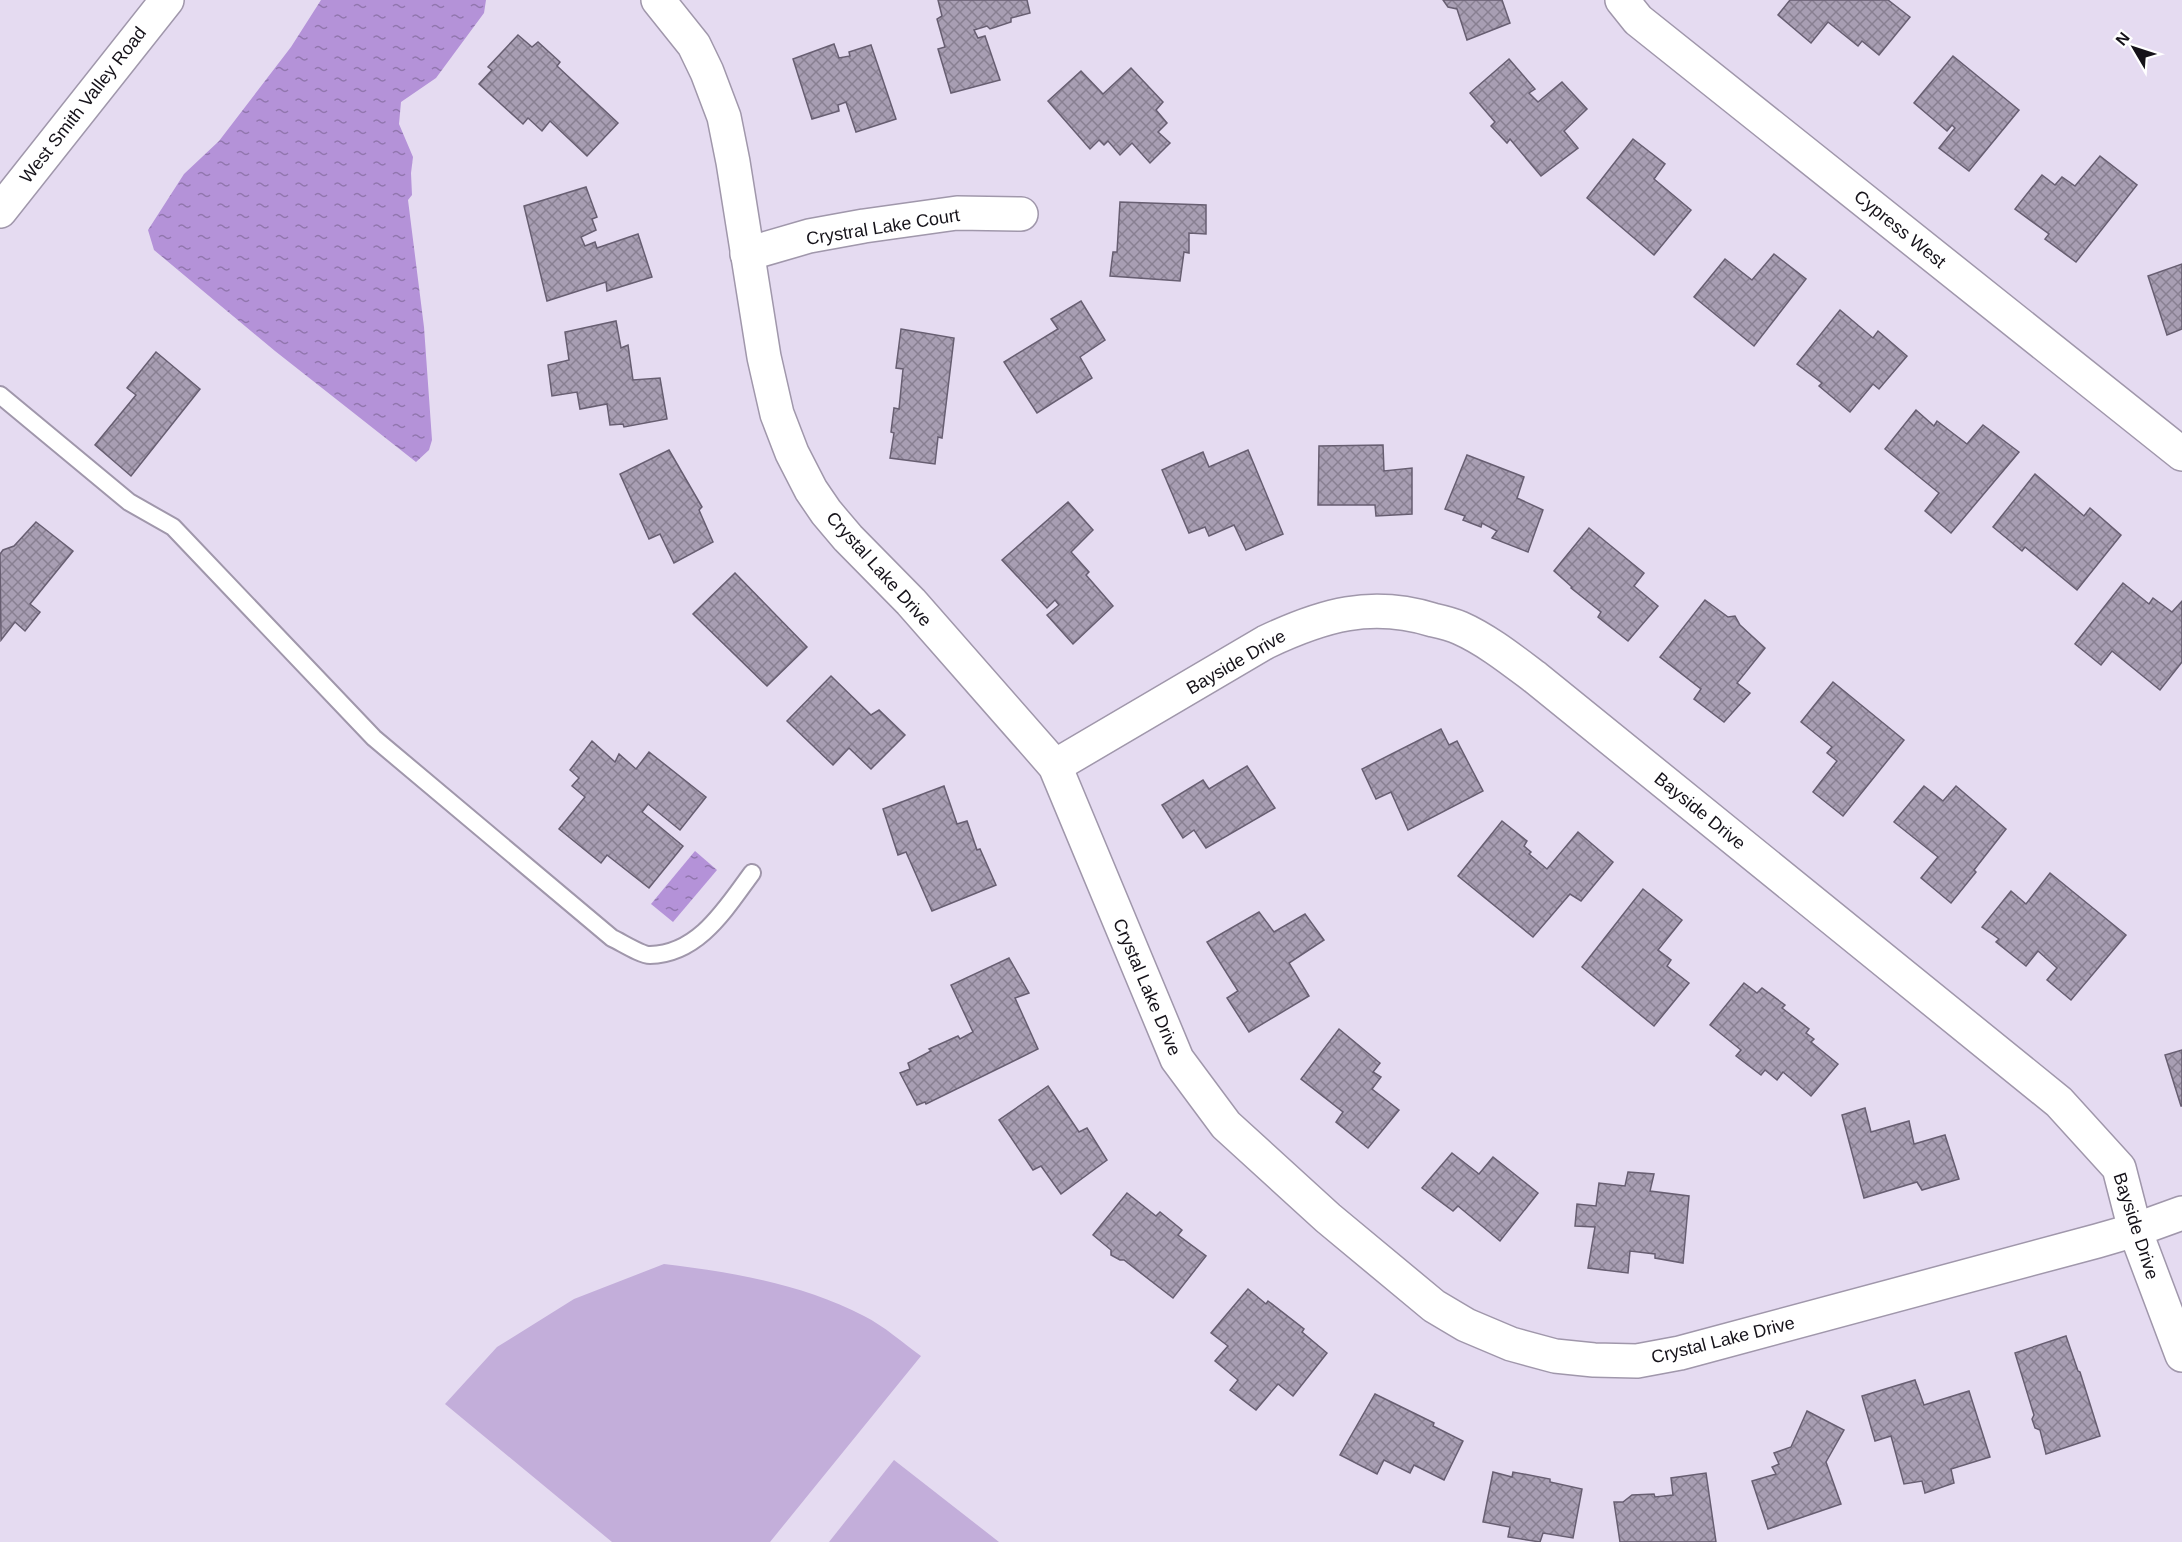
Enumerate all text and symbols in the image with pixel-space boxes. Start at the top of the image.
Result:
north arrow [2104,18,2164,78]
street label: West Smith Valley Road [16,23,150,187]
text: N [2112,29,2133,49]
street label: Cypress West [1850,186,1950,272]
street label: Crystral Lake Court [805,205,961,249]
street label: Crystal Lake Drive [822,508,936,630]
street label: Bayside Drive [1183,626,1289,698]
street label: Bayside Drive [1651,768,1749,854]
street label: Crystal Lake Drive [1109,915,1185,1059]
street label: Bayside Drive [2109,1170,2163,1282]
street label: Crystal Lake Drive [1649,1313,1797,1367]

